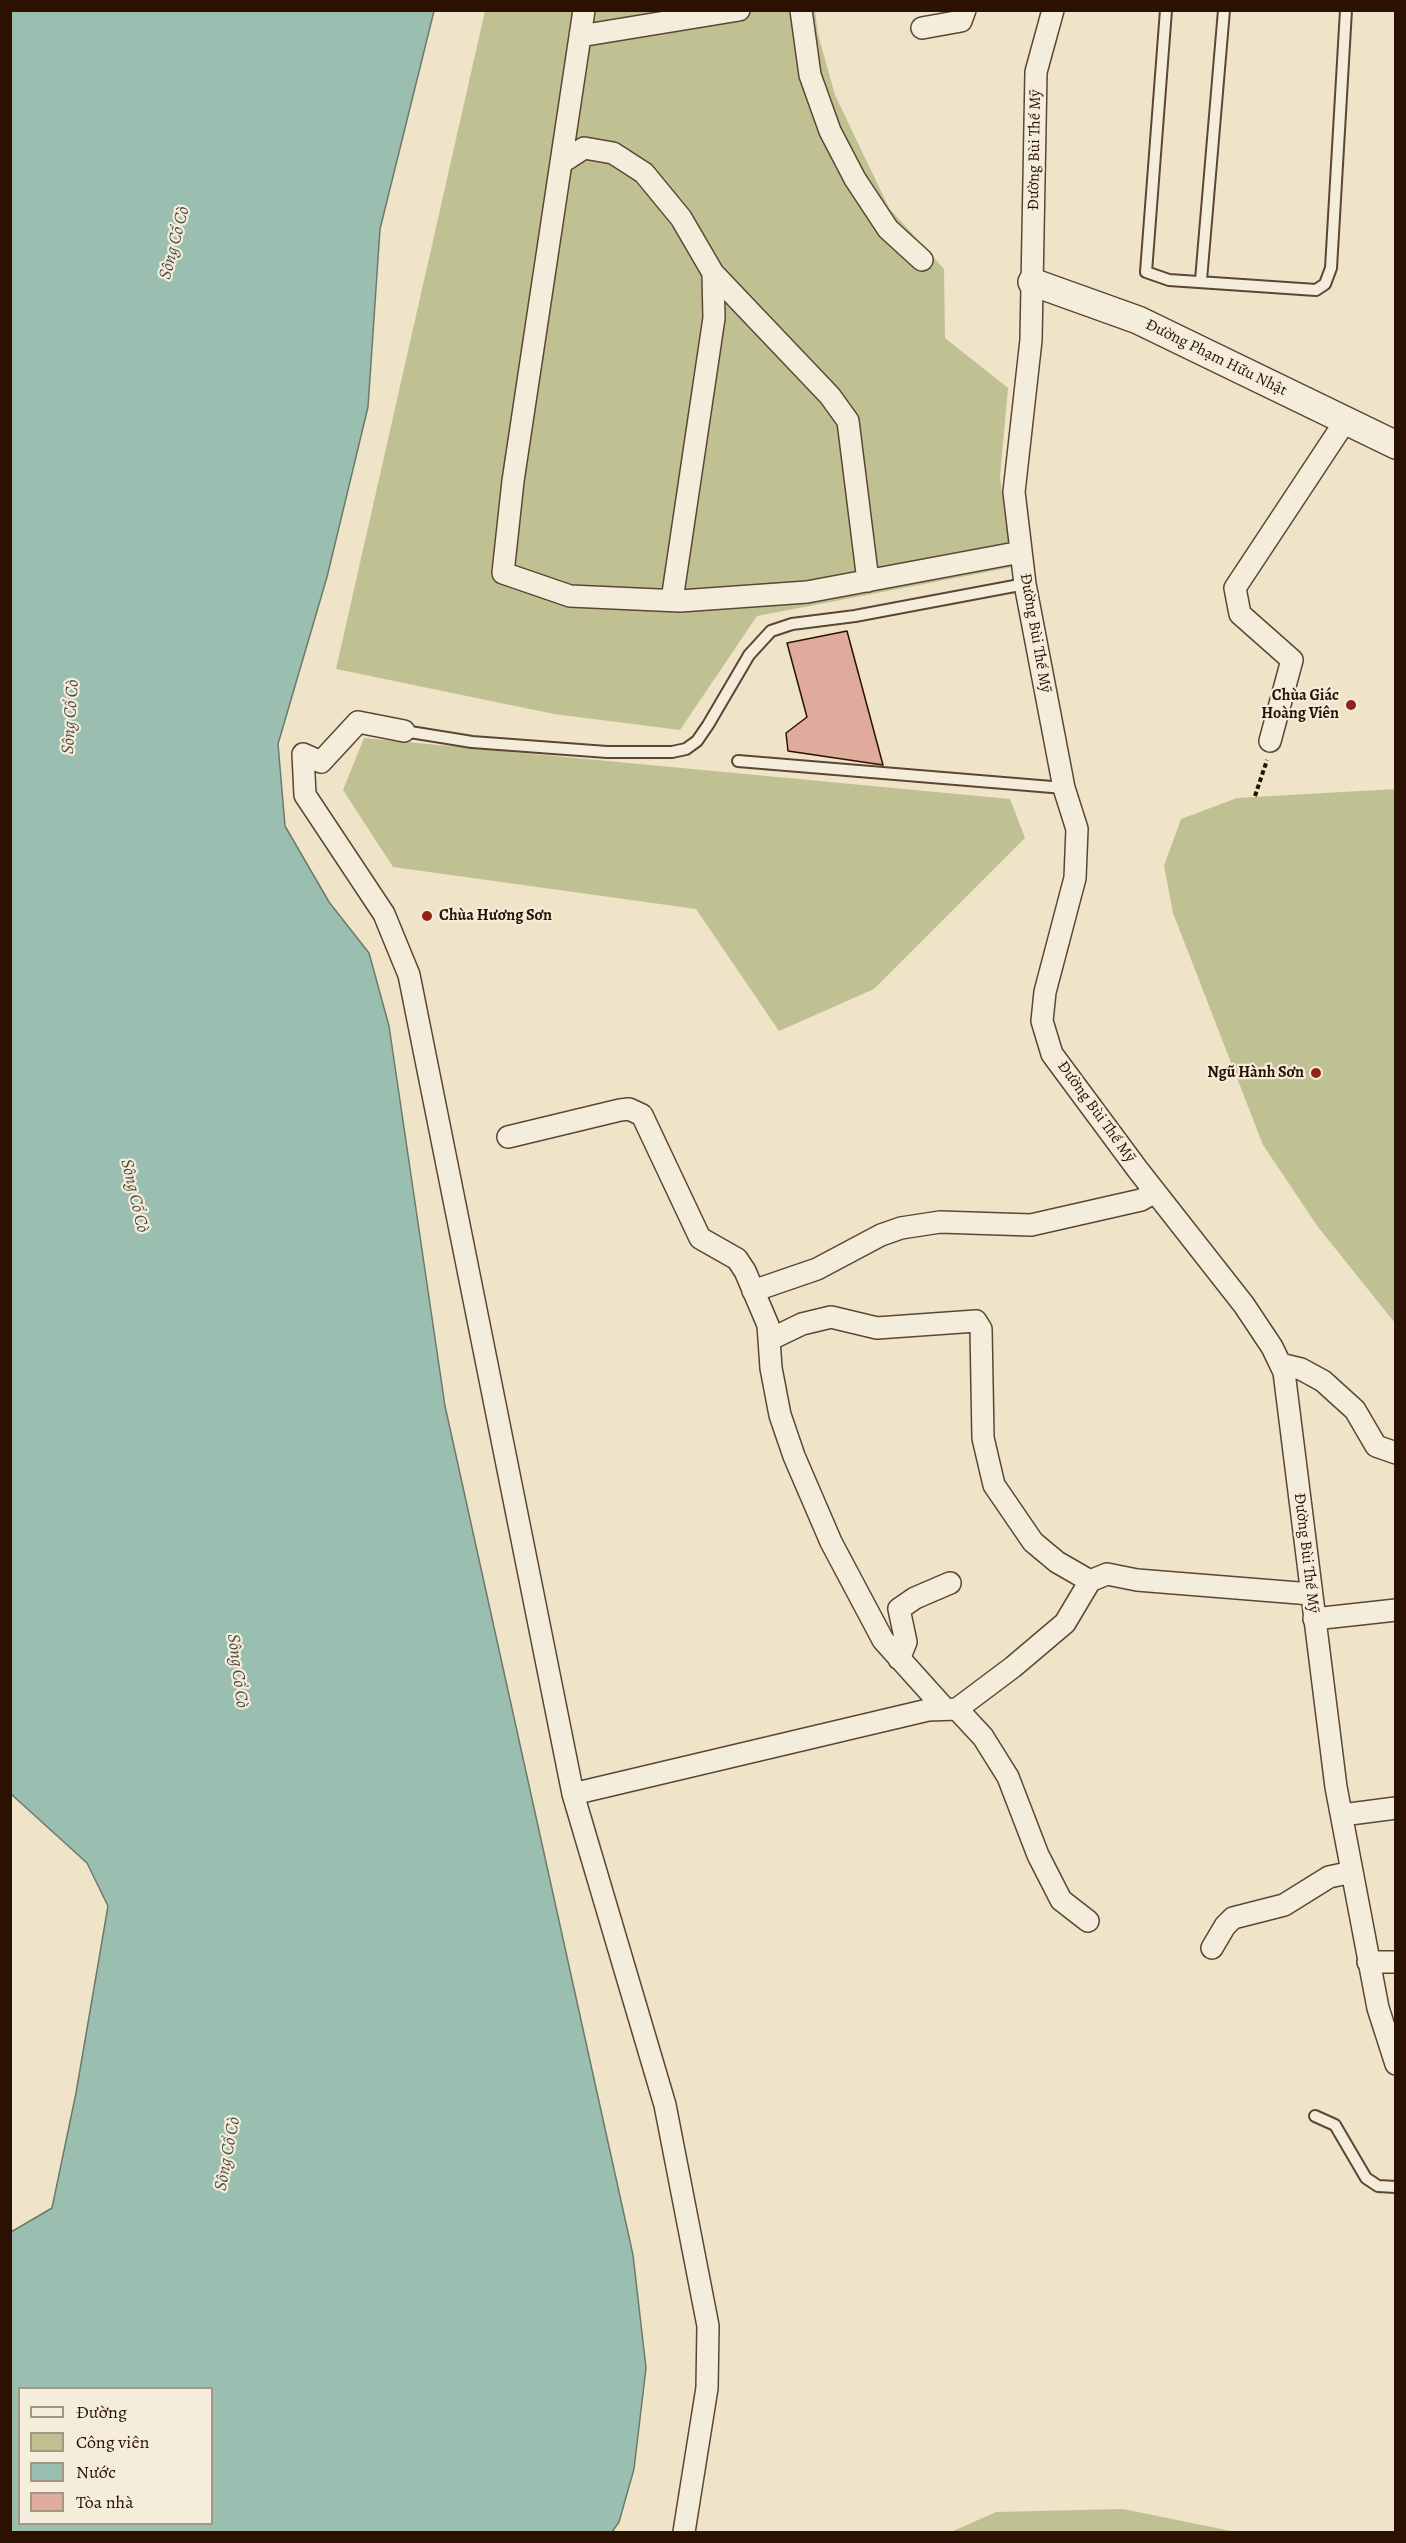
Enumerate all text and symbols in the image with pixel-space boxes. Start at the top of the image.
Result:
street label: Đường Bùi Thế Mỹ [1024,89,1046,211]
water label: Sông Cổ Cò [155,204,195,282]
street label: Đường Phạm Hữu Nhật [1142,315,1290,401]
street label: Đường Bùi Thế Mỹ [1015,572,1055,694]
water label: Sông Cổ Cò [58,679,84,755]
place label: Chùa Giác Hoàng Viên [1261,686,1339,724]
marker: Chùa Giác Hoàng Viên [1344,698,1358,712]
place label: Chùa Hương Sơn [439,906,552,926]
marker: Chùa Hương Sơn [420,909,434,923]
street label: Đường Bùi Thế Mỹ [1053,1057,1139,1167]
place label: Ngũ Hành Sơn [1207,1063,1304,1083]
marker: Ngũ Hành Sơn [1309,1066,1323,1080]
water label: Sông Cổ Cò [115,1157,153,1235]
street label: Đường Bùi Thế Mỹ [1289,1492,1323,1614]
water label: Sông Cổ Cò [222,1633,252,1709]
water label: Sông Cổ Cò [210,2115,246,2193]
legend [18,2387,213,2525]
text: Đường [76,2400,127,2424]
text: Công viên [76,2430,149,2454]
text: Nước [76,2460,116,2484]
text: Tòa nhà [76,2490,134,2514]

